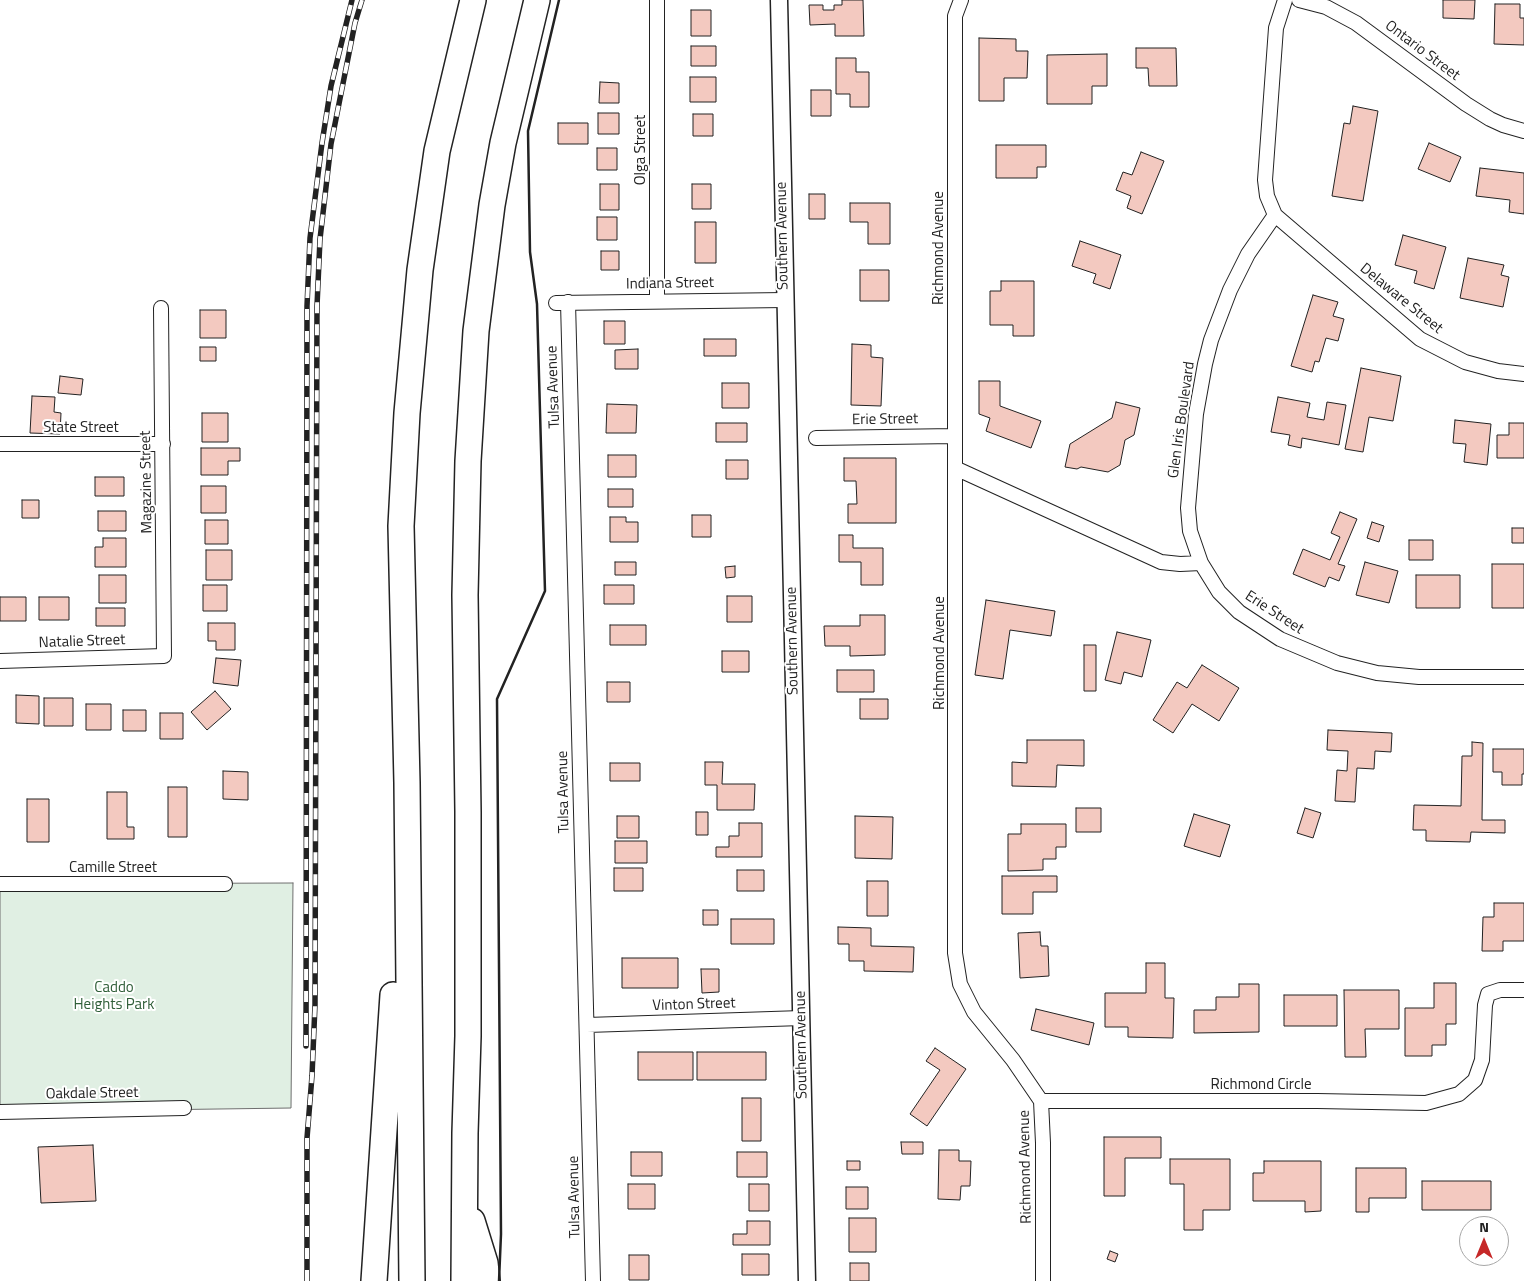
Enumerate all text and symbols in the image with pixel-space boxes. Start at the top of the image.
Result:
street label: Ontario Street [1381,17,1463,85]
street label: Olga Street [632,115,650,185]
street label: Southern Avenue [773,182,793,290]
street label: Richmond Avenue [930,191,948,305]
street label: Delaware Street [1356,260,1446,338]
street label: Indiana Street [626,274,714,294]
street label: Tulsa Avenue [544,345,564,429]
street label: Glen Iris Boulevard [1165,360,1199,480]
street label: Erie Street [852,410,918,430]
street label: State Street [43,419,119,437]
street label: Magazine Street [137,430,157,534]
street label: Southern Avenue [783,587,803,695]
street label: Erie Street [1241,587,1307,639]
street label: Richmond Avenue [931,596,949,710]
street label: Natalie Street [38,631,126,653]
street label: Tulsa Avenue [554,750,574,834]
street label: Camille Street [69,859,157,877]
park label: Caddo Heights Park [74,979,154,1014]
street label: Southern Avenue [792,991,812,1099]
street label: Vinton Street [652,995,736,1015]
street label: Richmond Circle [1211,1076,1311,1094]
street label: Oakdale Street [45,1084,139,1104]
street label: Richmond Avenue [1016,1110,1036,1224]
street label: Tulsa Avenue [565,1155,585,1239]
north arrow [1459,1216,1509,1266]
text: N [1479,1216,1489,1237]

